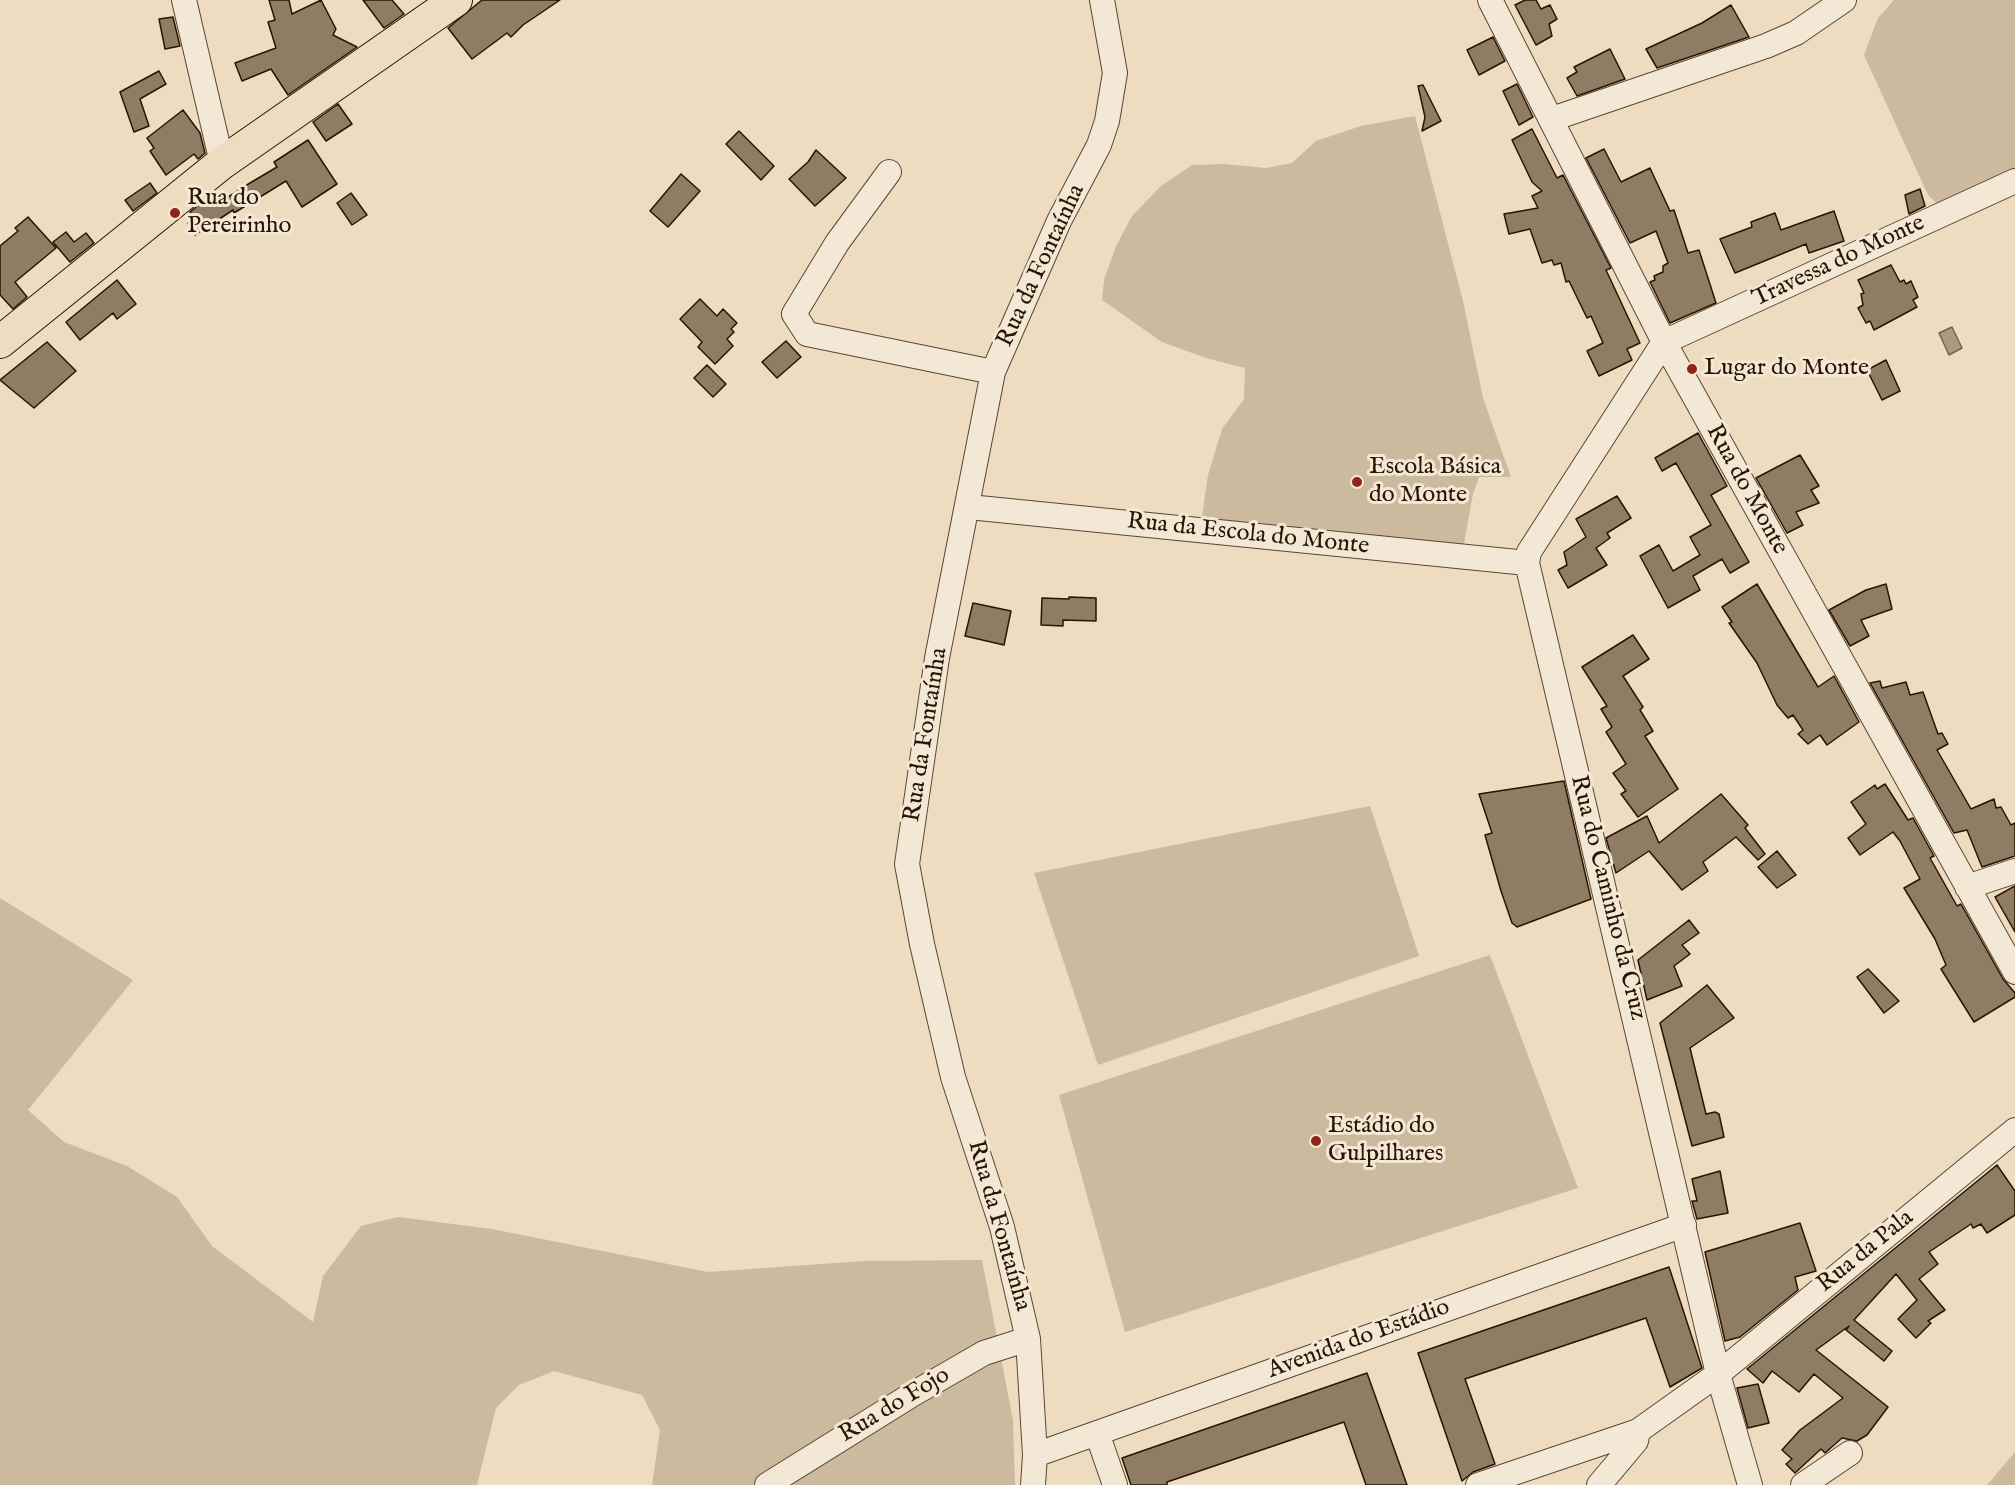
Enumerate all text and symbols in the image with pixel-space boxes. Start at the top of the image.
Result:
street label: Rua da Fontaínha [992,180,1092,352]
place label: Rua do Pereirinho [187,185,291,241]
marker: Rua do Pereirinho [168,206,182,220]
street label: Travessa do Monte [1748,209,1930,315]
place label: Lugar do Monte [1704,355,1869,383]
marker: Lugar do Monte [1685,362,1699,376]
street label: Rua do Monte [1698,420,1794,560]
place label: Escola Básica do Monte [1369,454,1501,510]
marker: Escola Básica do Monte [1350,475,1364,489]
street label: Rua da Escola do Monte [1126,508,1370,562]
street label: Rua da Fontaínha [899,646,955,824]
street label: Rua do Caminho da Cruz [1563,773,1651,1023]
place label: Estádio do Gulpilhares [1328,1113,1443,1169]
marker: Estádio do Gulpilhares [1309,1134,1323,1148]
street label: Rua da Fontaínha [960,1137,1036,1315]
street label: Rua da Pala [1812,1204,1920,1300]
street label: Avenida do Estádio [1264,1294,1454,1386]
street label: Rua do Fojo [835,1362,955,1450]

